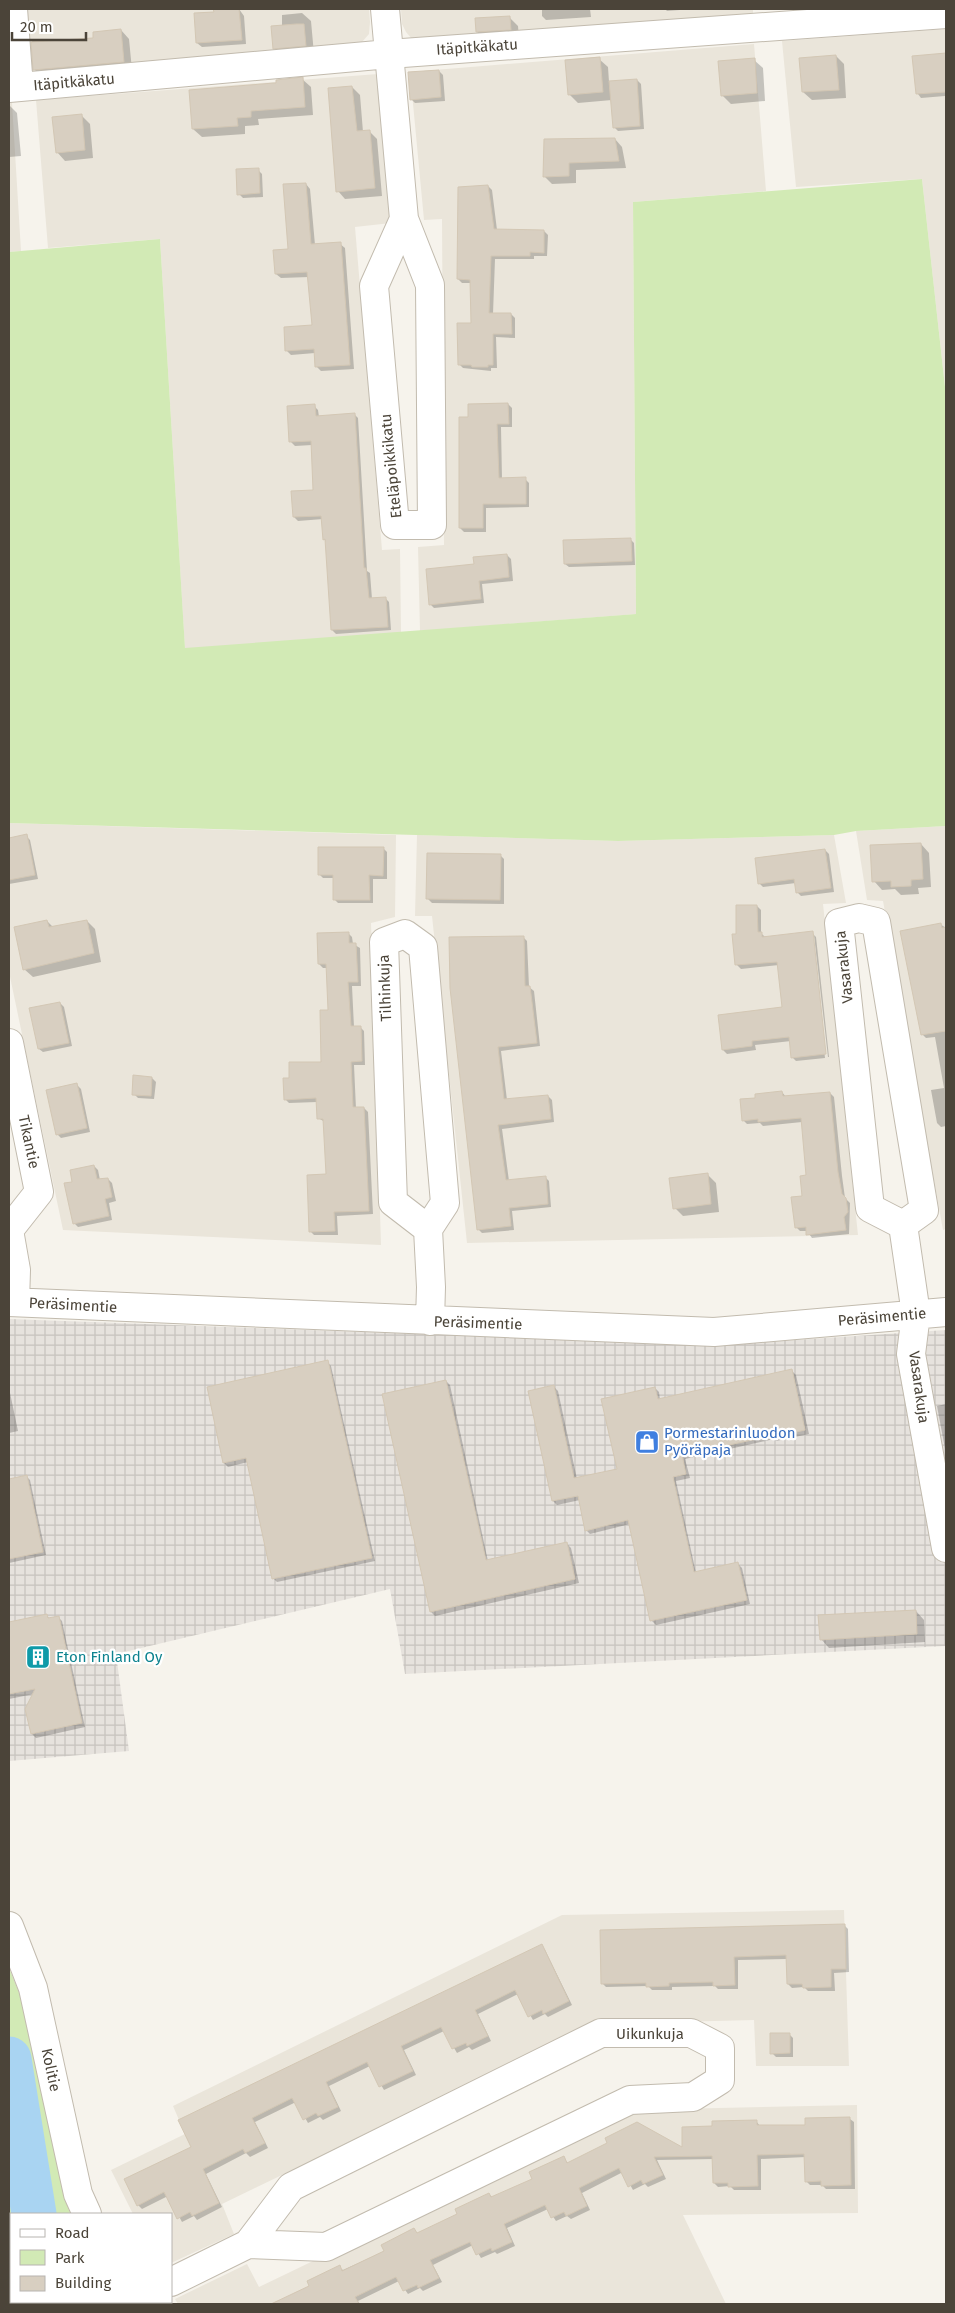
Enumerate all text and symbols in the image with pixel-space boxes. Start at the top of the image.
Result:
scale bar [12,10,86,42]
text: 20 m [20,18,53,36]
street label: Itäpitkäkatu [436,35,518,59]
street label: Itäpitkäkatu [32,69,116,95]
street label: Eteläpoikkikatu [377,413,405,519]
street label: Vasarakuja [831,930,857,1004]
street label: Tilhinkuja [375,954,395,1022]
street label: Tikantie [15,1114,43,1170]
street label: Peräsimentie [28,1294,118,1316]
street label: Peräsimentie [837,1304,927,1330]
street label: Peräsimentie [433,1312,523,1334]
street label: Vasarakuja [905,1350,933,1424]
place label: Pormestarinluodon Pyöräpaja [664,1424,796,1459]
shop icon: Pormestarinluodon Pyöräpaja [634,1429,660,1455]
building icon: Eton Finland Oy [25,1644,51,1670]
place label: Eton Finland Oy [56,1648,163,1666]
street label: Uikunkuja [616,2025,684,2043]
street label: Kolitie [38,2047,64,2093]
legend [10,2213,172,2303]
text: Road [55,2224,90,2242]
text: Park [55,2249,85,2267]
text: Building [55,2274,111,2292]

